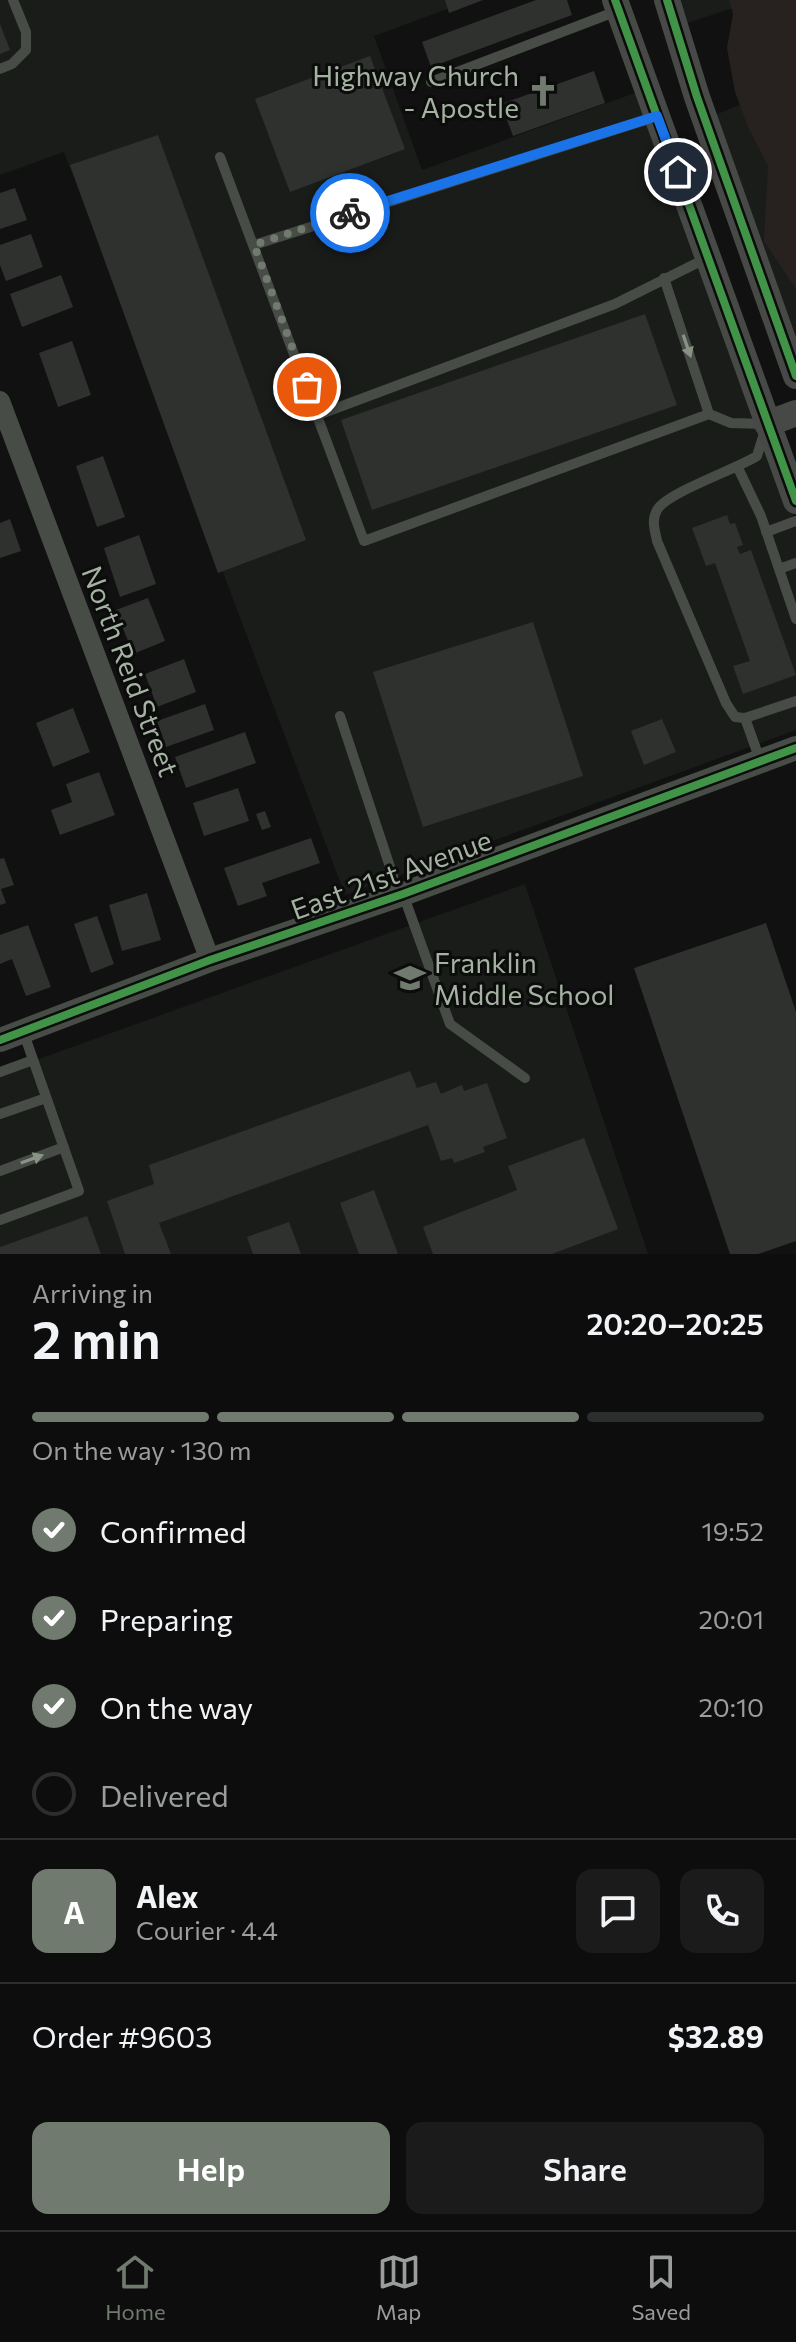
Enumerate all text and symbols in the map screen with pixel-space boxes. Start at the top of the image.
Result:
place label: Highway Church - Apostle [312,58,519,124]
church icon: Highway Church - Apostle [526,74,560,108]
pin [644,138,712,206]
icon: home [656,150,700,194]
courier [310,173,390,253]
icon: bike [328,191,372,235]
one-way arrow [681,334,693,358]
pin [273,353,341,421]
icon: bag [285,365,329,409]
street label: North Reid Street [75,561,187,781]
street label: East 21st Avenue [286,822,496,926]
place label: Franklin Middle School [434,945,614,1011]
school or university icon: Franklin Middle School [393,961,427,995]
one-way arrow [20,1152,44,1165]
text: Arriving in [32,1277,153,1308]
text: 20:20–20:25 [586,1304,764,1341]
text: 2 min [32,1306,161,1370]
text: On the way · 130 m [32,1434,251,1465]
icon: check [32,1508,76,1552]
text: Confirmed [100,1512,247,1549]
text: 19:52 [702,1515,764,1546]
icon: check [32,1596,76,1640]
text: Preparing [100,1600,233,1637]
text: 20:01 [698,1603,764,1634]
icon: check [32,1684,76,1728]
text: On the way [100,1688,253,1725]
text: 20:10 [698,1691,764,1722]
text: Delivered [100,1776,229,1813]
button: chat [576,1869,660,1953]
button: phone [680,1869,764,1953]
text: Alex [136,1877,199,1914]
text: A [63,1893,85,1930]
text: Courier · 4.4 [136,1914,278,1945]
text: Order #9603 [32,2017,212,2054]
text: $32.89 [668,2017,764,2054]
button: Help [32,2122,390,2214]
button: Share [406,2122,764,2214]
tab: Home [105,2250,166,2325]
tab: Map [376,2250,421,2325]
tab: Saved [631,2250,691,2325]

